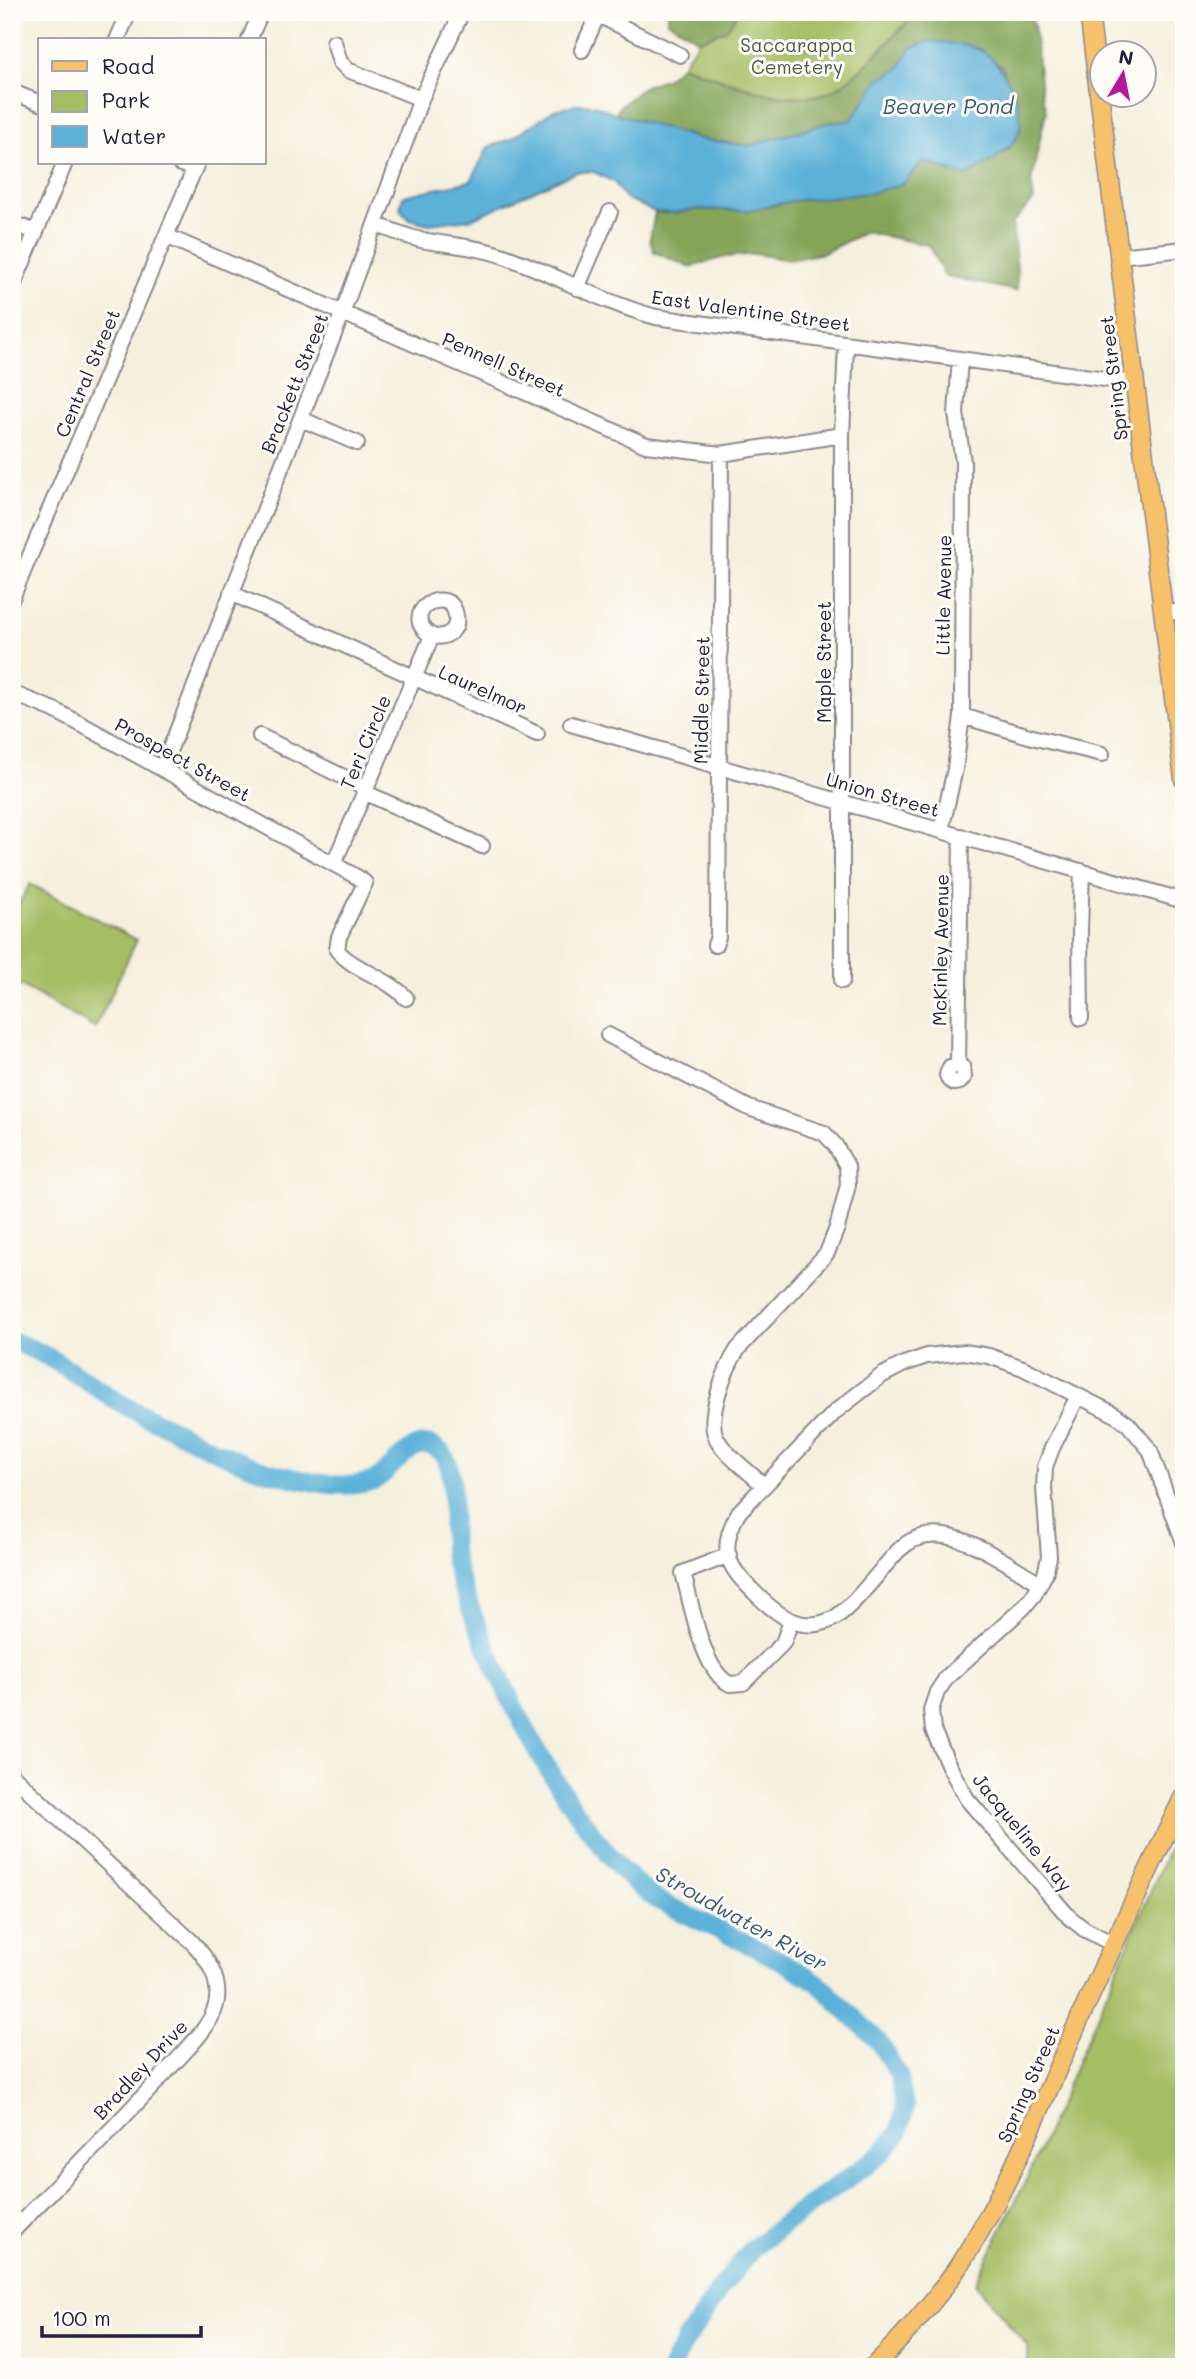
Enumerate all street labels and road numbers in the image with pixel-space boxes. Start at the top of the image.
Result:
street label: East Valentine Street [650,284,852,336]
street label: Central Street [49,305,125,441]
street label: Brackett Street [254,309,334,457]
street label: Spring Street [1093,314,1133,442]
street label: Pennell Street [438,326,570,402]
street label: Little Avenue [929,534,957,656]
street label: Maple Street [811,601,836,723]
street label: Middle Street [687,636,715,764]
street label: Laurelmor [435,658,531,720]
street label: Teri Circle [334,691,396,793]
street label: Prospect Street [111,711,255,807]
street label: Union Street [823,766,943,822]
street label: McKinley Avenue [926,874,954,1026]
street label: Jacqueline Way [968,1768,1078,1896]
street label: Bradley Drive [87,2014,193,2124]
street label: Spring Street [991,2021,1065,2147]

